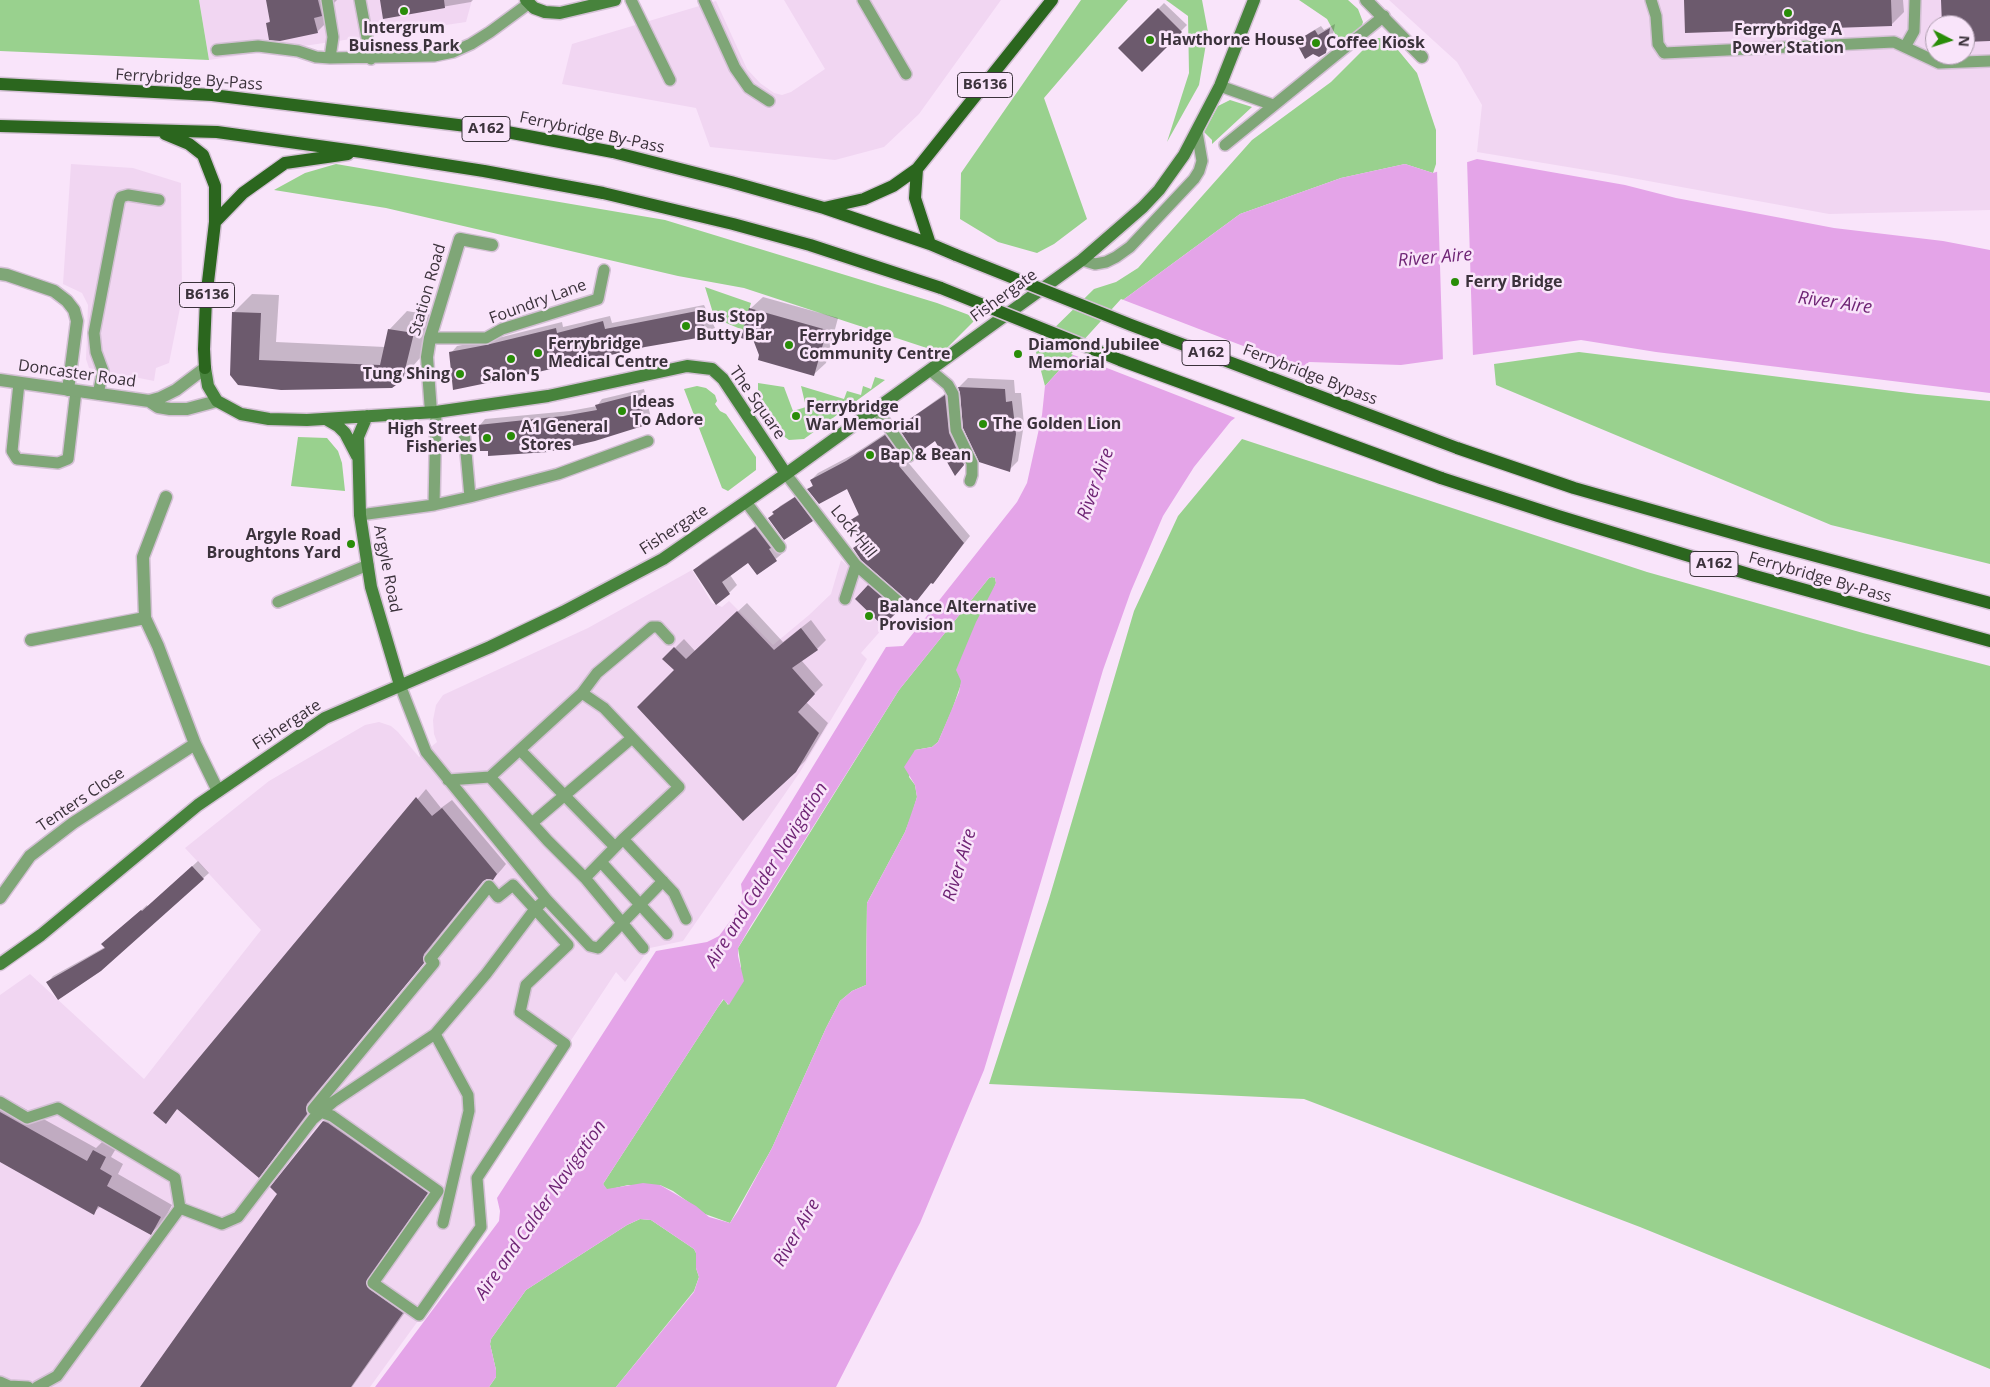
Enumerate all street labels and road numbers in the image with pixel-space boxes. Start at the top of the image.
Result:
street label: Ferrybridge By-Pass [115,65,263,95]
road number: B6136 [958,72,1012,98]
street label: Ferrybridge By-Pass [518,108,666,158]
road number: A162 [462,116,510,142]
street label: Station Road [406,242,450,338]
street label: Fishergate [967,265,1041,327]
street label: Foundry Lane [487,276,589,328]
road number: B6136 [180,282,234,308]
road number: A162 [1182,340,1230,366]
street label: Ferrybridge Bypass [1240,340,1380,410]
street label: Doncaster Road [17,356,137,392]
street label: The Square [725,363,789,443]
street label: Fishergate [636,501,712,559]
street label: Lock Hill [826,502,880,562]
street label: Argyle Road [369,524,405,614]
street label: Ferrybridge By-Pass [1746,548,1894,608]
road number: A162 [1690,552,1738,576]
street label: Fishergate [249,696,325,754]
street label: Tenters Close [34,764,128,836]

